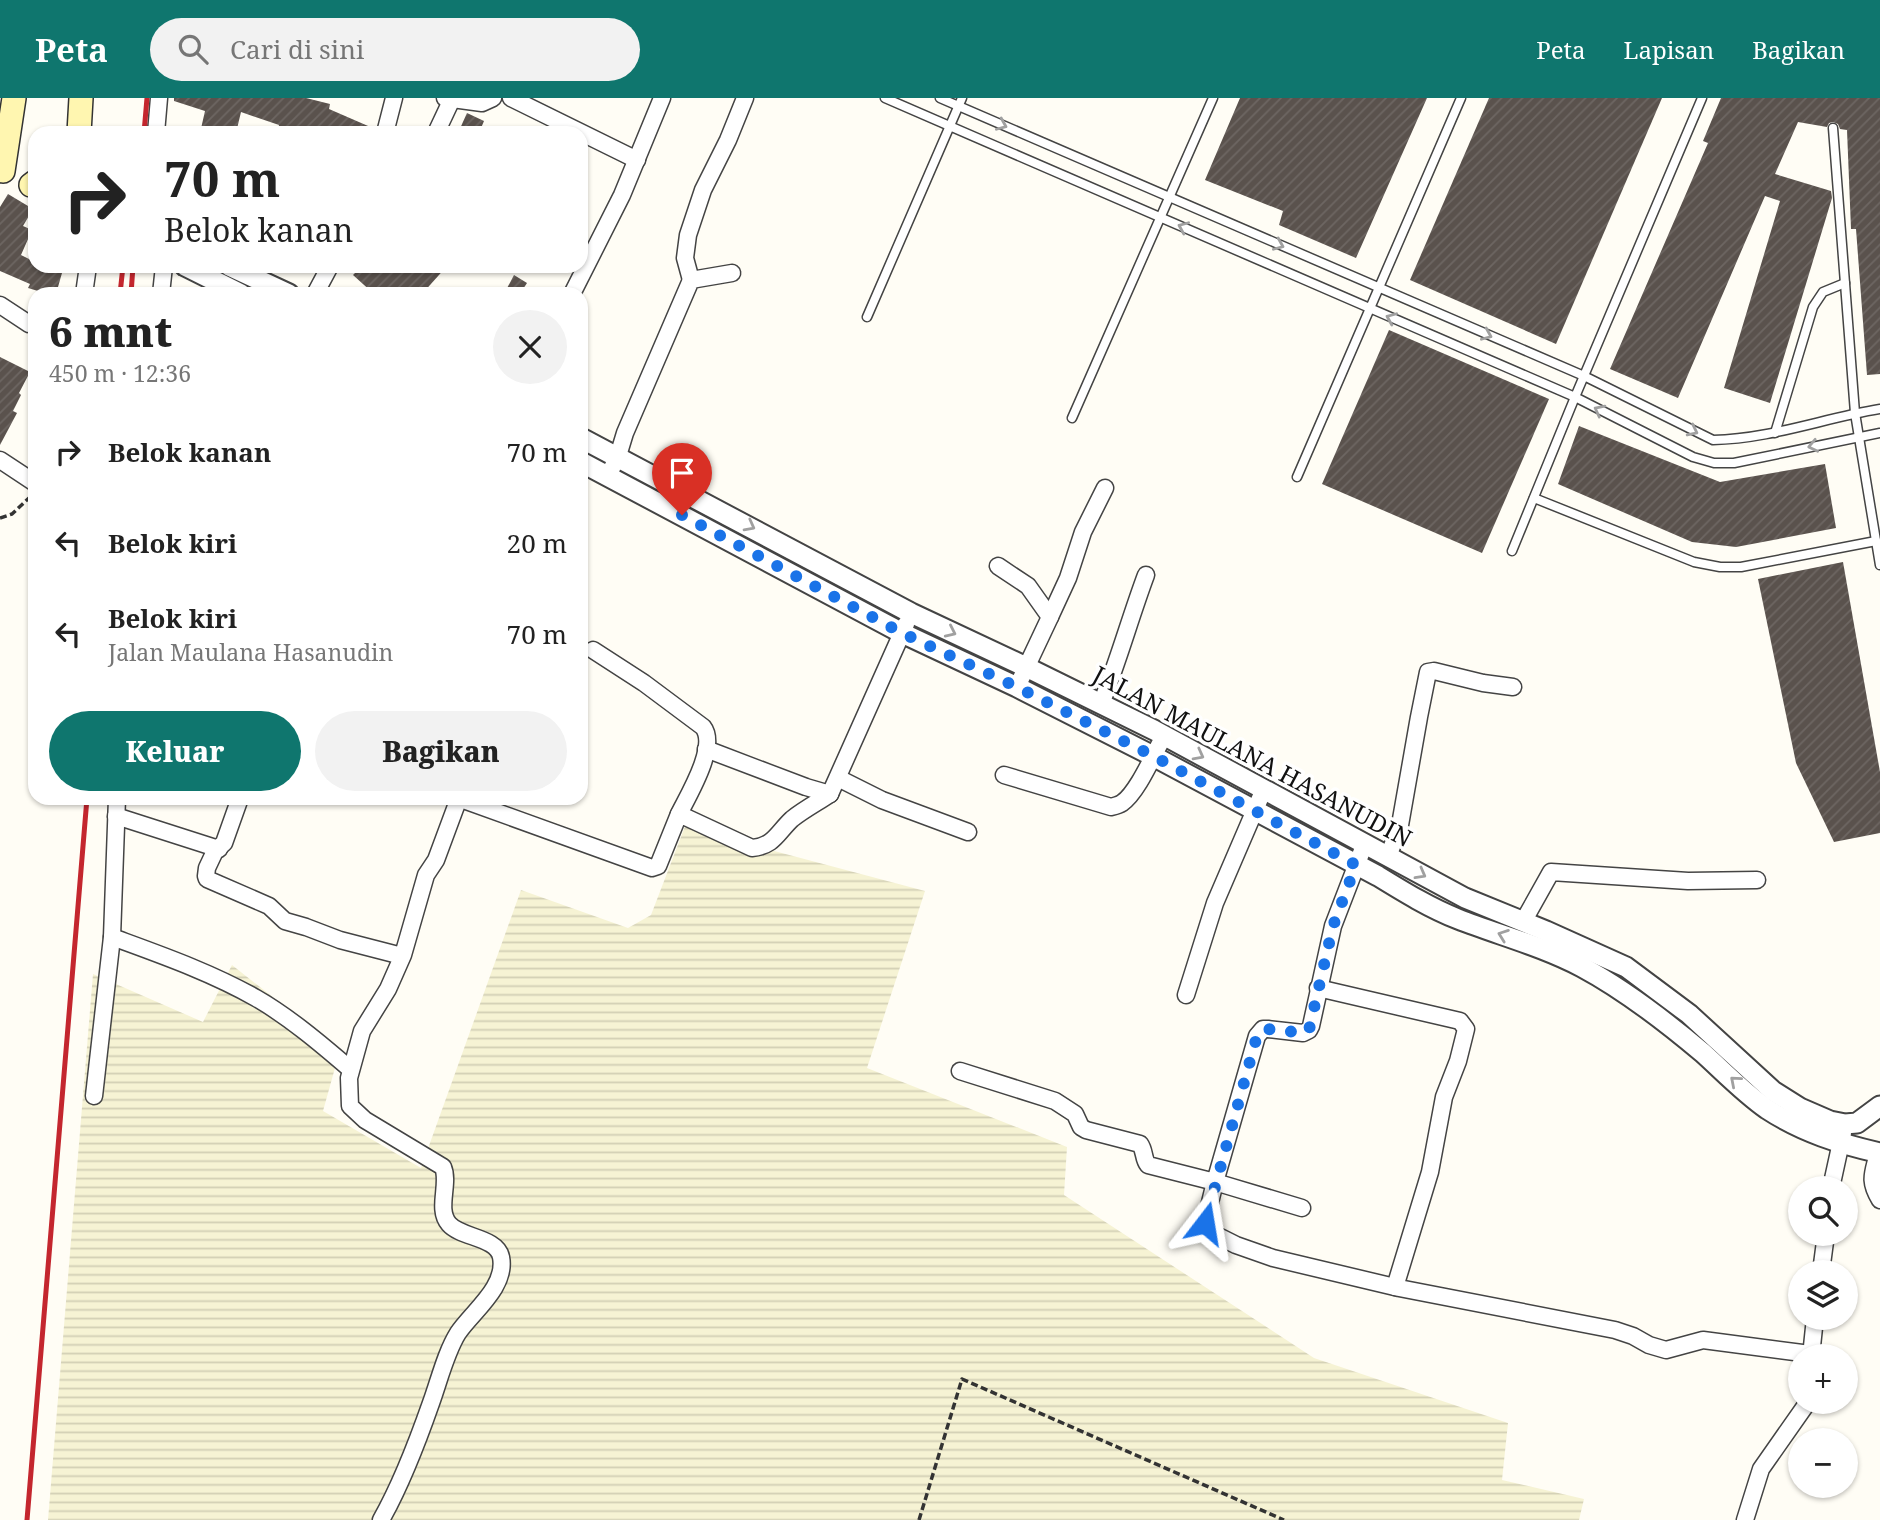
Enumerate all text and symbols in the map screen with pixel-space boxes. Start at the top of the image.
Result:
search box [150,18,640,81]
text: Peta [35,27,108,72]
icon: search [174,30,212,68]
text: Cari di sini [230,31,364,67]
text: Peta [1536,33,1585,66]
text: Lapisan [1623,33,1714,66]
text: Bagikan [1752,33,1845,66]
one-way arrow [995,117,1007,131]
text: 70 m [164,145,280,211]
icon: right [49,154,140,245]
text: Belok kanan [164,208,354,251]
one-way arrow [1178,221,1190,235]
one-way arrow [1272,236,1284,250]
text: 6 mnt [49,302,172,359]
button: close [493,310,567,384]
one-way arrow [1386,312,1399,326]
one-way arrow [1480,327,1493,341]
text: 450 m · 12:36 [49,357,191,389]
one-way arrow [1594,404,1607,418]
one-way arrow [1686,423,1698,437]
icon: right [49,433,87,471]
text: Belok kanan [108,434,271,470]
text: 70 m [507,434,567,470]
one-way arrow [1807,438,1819,453]
pin [652,443,712,515]
icon: arrive [663,454,701,492]
one-way arrow [743,518,755,532]
icon: left [49,524,87,562]
text: Belok kiri [108,525,237,561]
text: 20 m [507,525,567,561]
text: Belok kiri [108,600,237,636]
icon: left [49,615,87,653]
text: 70 m [507,616,567,652]
one-way arrow [944,624,956,638]
text: Jalan Maulana Hasanudin [108,636,393,668]
street label: JALAN MAULANA HASANUDIN [1086,657,1418,854]
button: Keluar [49,711,301,791]
button: Bagikan [315,711,567,791]
one-way arrow [1192,747,1204,760]
one-way arrow [1413,866,1426,880]
one-way arrow [1497,929,1509,943]
one-way arrow [1730,1077,1743,1089]
map controls [1788,1176,1858,1498]
button: search [1788,1176,1858,1246]
position arrow [1168,1186,1242,1260]
button: layers [1788,1260,1858,1330]
button: + [1788,1344,1858,1414]
button: − [1788,1428,1858,1498]

